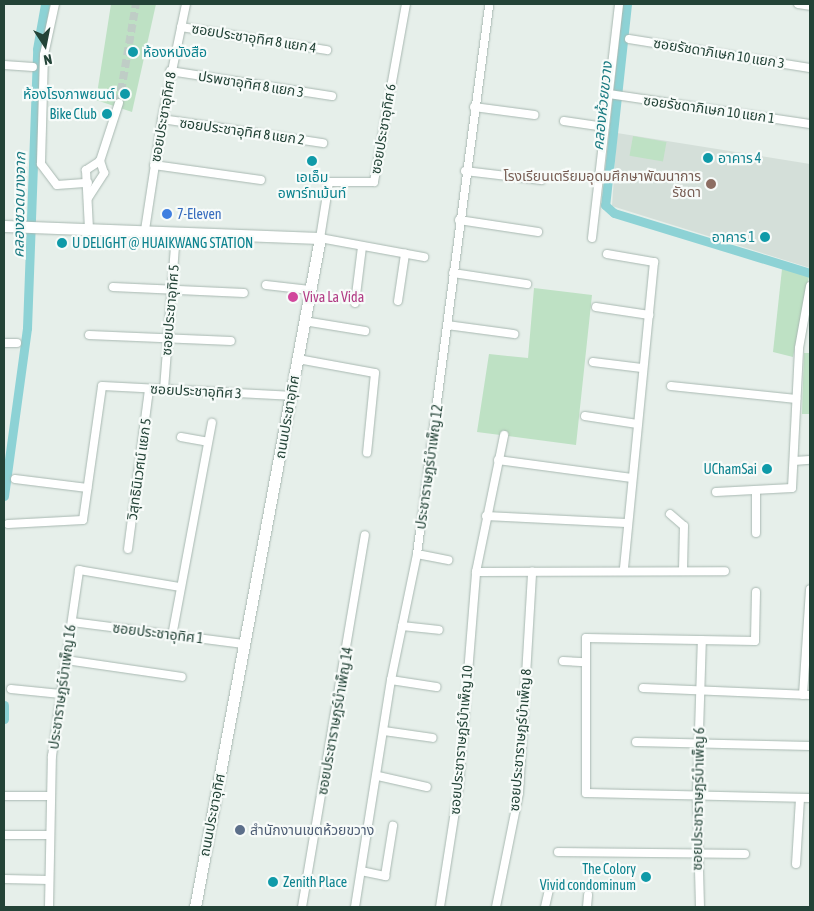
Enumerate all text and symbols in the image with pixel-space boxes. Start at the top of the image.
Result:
north arrow [20,20,70,70]
street label: ซอยประชาอุทิศ 8 แยก 4 [190,20,318,56]
street label: ซอยรัชดาภิเษก 10 แยก 3 [652,34,786,72]
place label: ห้องหนังสือ [143,44,207,60]
marker: ห้องหนังสือ [127,46,139,58]
text: N [42,51,53,68]
water label: คลองห้วยขวาง [588,61,616,151]
street label: ปรพชาอุทิศ 8 แยก 3 [197,67,305,101]
street label: ซอยประชาอุทิศ 8 [147,71,179,163]
street label: ซอยประชาอุทิศ 6 [367,83,399,175]
place label: ห้องโรงภาพยนต์ [23,86,115,102]
marker: ห้องโรงภาพยนต์ [119,88,131,100]
street label: ซอยรัชดาภิเษก 10 แยก 1 [642,91,776,127]
place label: Bike Club [50,106,97,122]
marker: Bike Club [101,108,113,120]
street label: ซอยประชาอุทิศ 8 แยก 2 [178,114,306,148]
place label: อาคาร 4 [718,150,761,166]
water label: คลองชวดบางจาก [9,152,29,258]
marker: อาคาร 4 [702,152,714,164]
marker: เอเอ็ม อพาร์ทเม้นท์ [306,155,318,167]
place label: โรงเรียนเตรียมอุดมศึกษาพัฒนาการ รัชดา [503,168,701,200]
place label: เอเอ็ม อพาร์ทเม้นท์ [278,169,346,202]
marker: โรงเรียนเตรียมอุดมศึกษาพัฒนาการ รัชดา [705,178,717,190]
place label: 7-Eleven [177,206,222,222]
marker: 7-Eleven [161,208,173,220]
place label: อาคาร 1 [712,229,755,245]
marker: อาคาร 1 [759,231,771,243]
place label: U DELIGHT @ HUAIKWANG STATION [72,235,253,251]
marker: U DELIGHT @ HUAIKWANG STATION [56,237,68,249]
street label: ซอยประชาอุทิศ 5 [158,264,182,356]
place label: Viva La Vida [303,289,364,305]
marker: Viva La Vida [287,291,299,303]
street label: ถนนประชาอุทิศ [271,374,303,460]
street label: ซอยประชาอุทิศ 3 [150,380,242,402]
street label: ประชาราษฎร์บำเพ็ญ 12 [412,404,446,530]
street label: วิสุทธินิเวศน์ แยก 5 [124,417,154,521]
place label: UChamSai [703,461,757,477]
marker: UChamSai [761,463,773,475]
street label: ซอยประชาอุทิศ 1 [112,619,204,647]
street label: ประชาราษฎร์บำเพ็ญ 16 [45,624,79,750]
street label: ซอยประชาราษฎร์บำเพ็ญ 14 [314,646,356,796]
street label: ซอยประชาราษฎร์บำเพ็ญ 10 [446,665,476,815]
street label: ซอยประชาราษฎร์บำเพ็ญ 8 [505,668,535,812]
street label: ซอยประชาราษฎร์บำเพ็ญ 6 [688,727,708,871]
street label: ถนนประชาอุทิศ [196,772,228,858]
place label: สำนักงานเขตห้วยขวาง [250,822,374,838]
marker: สำนักงานเขตห้วยขวาง [234,824,246,836]
place label: The Colory Vivid condominum [540,861,636,894]
marker: The Colory Vivid condominum [640,871,652,883]
place label: Zenith Place [283,874,347,890]
marker: Zenith Place [267,876,279,888]

